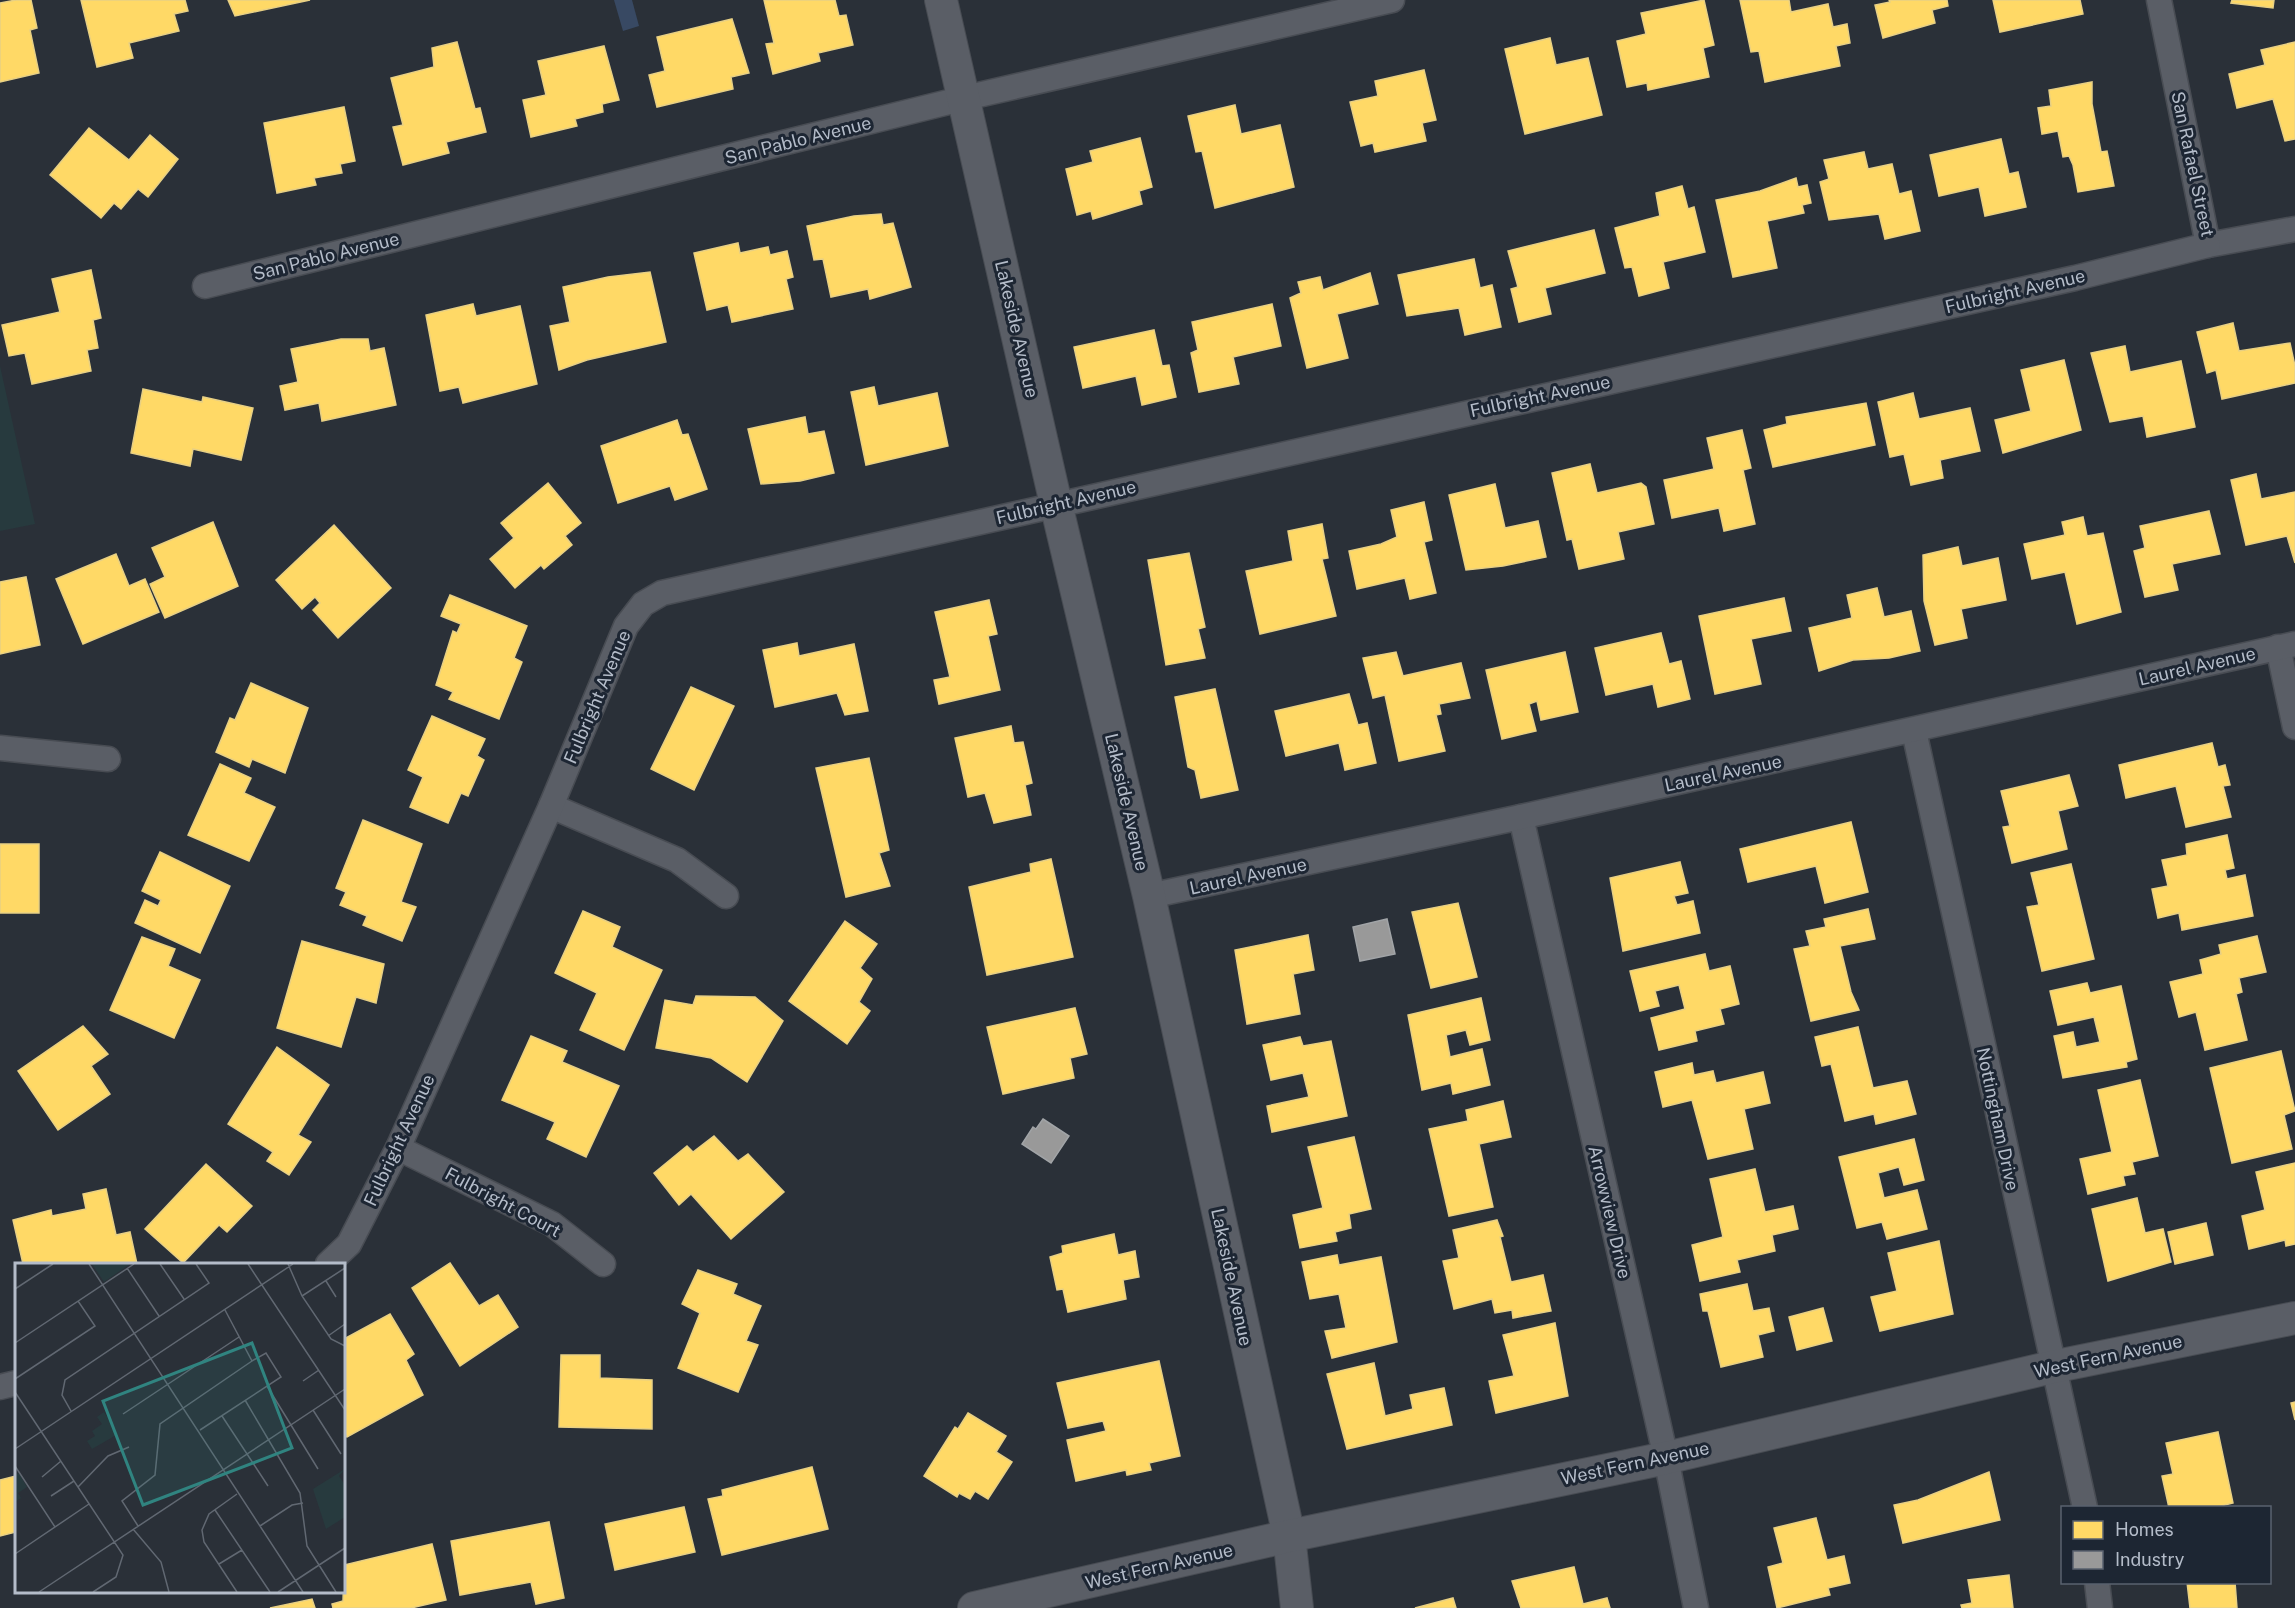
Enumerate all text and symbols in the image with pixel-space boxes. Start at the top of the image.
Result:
street label: San Rafael Street [2167,89,2219,239]
street label: San Pablo Avenue [723,112,873,168]
street label: San Pablo Avenue [251,228,401,284]
street label: Lakeside Avenue [991,258,1043,400]
street label: Fulbright Avenue [1943,265,2087,317]
street label: Fulbright Avenue [1468,371,1612,421]
street label: Fulbright Avenue [994,476,1138,528]
street label: Fulbright Avenue [559,627,635,767]
street label: Laurel Avenue [2136,642,2258,690]
street label: Lakeside Avenue [1101,731,1153,873]
street label: Laurel Avenue [1662,750,1784,796]
street label: Laurel Avenue [1187,853,1309,899]
street label: Nottingham Drive [1973,1046,2023,1192]
street label: Fulbright Avenue [359,1071,439,1209]
street label: Arrowview Drive [1584,1143,1636,1281]
street label: Fulbright Court [442,1163,564,1241]
street label: Lakeside Avenue [1207,1206,1257,1348]
inset map [15,1263,345,1593]
street label: West Fern Avenue [2032,1330,2184,1382]
street label: West Fern Avenue [1559,1437,1711,1489]
legend [2061,1506,2271,1584]
text: Homes [2115,1519,2174,1540]
street label: West Fern Avenue [1083,1539,1235,1593]
text: Industry [2115,1549,2185,1570]

